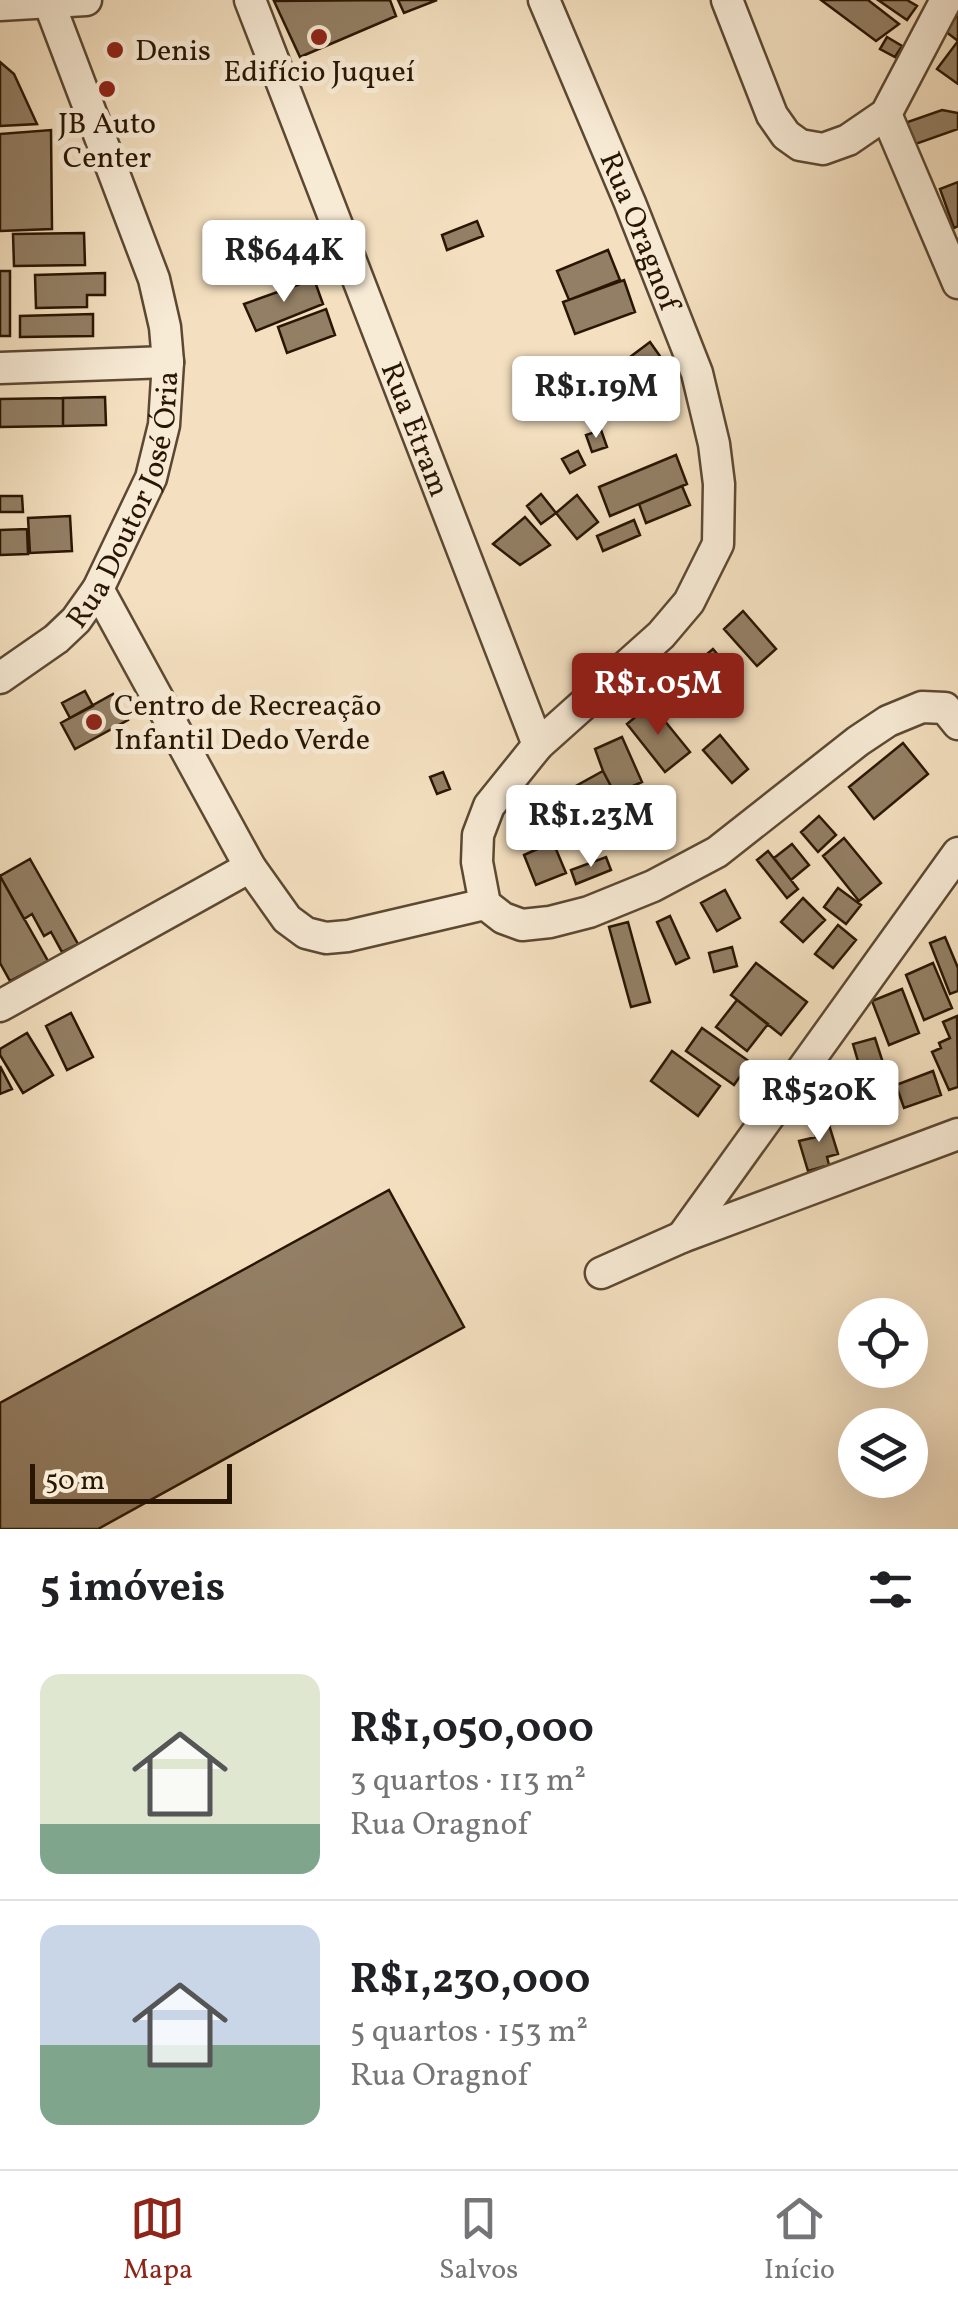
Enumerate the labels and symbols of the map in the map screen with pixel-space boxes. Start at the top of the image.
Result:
marker: Edifício Juqueí [308,26,330,48]
place label: Denis [135,31,211,73]
marker: Denis [104,39,126,61]
place label: Edifício Juqueí [223,52,415,94]
marker: JB Auto Center [96,78,118,100]
place label: JB Auto Center [58,104,156,180]
street label: Rua Oragnof [588,146,690,319]
pin: R$644K [203,220,365,305]
street label: Rua Etram [369,356,459,503]
pin: R$1.19M [504,356,688,441]
street label: Rua Doutor José Ória [57,370,190,638]
pin: R$1.05M [566,653,750,738]
place label: Centro de Recreação Infantil Dedo Verde [114,686,382,762]
marker: Centro de Recreação Infantil Dedo Verde [83,711,105,733]
pin: R$1.23M [499,785,683,870]
pin: R$520K [738,1060,900,1145]
scale bar [30,1459,232,1504]

